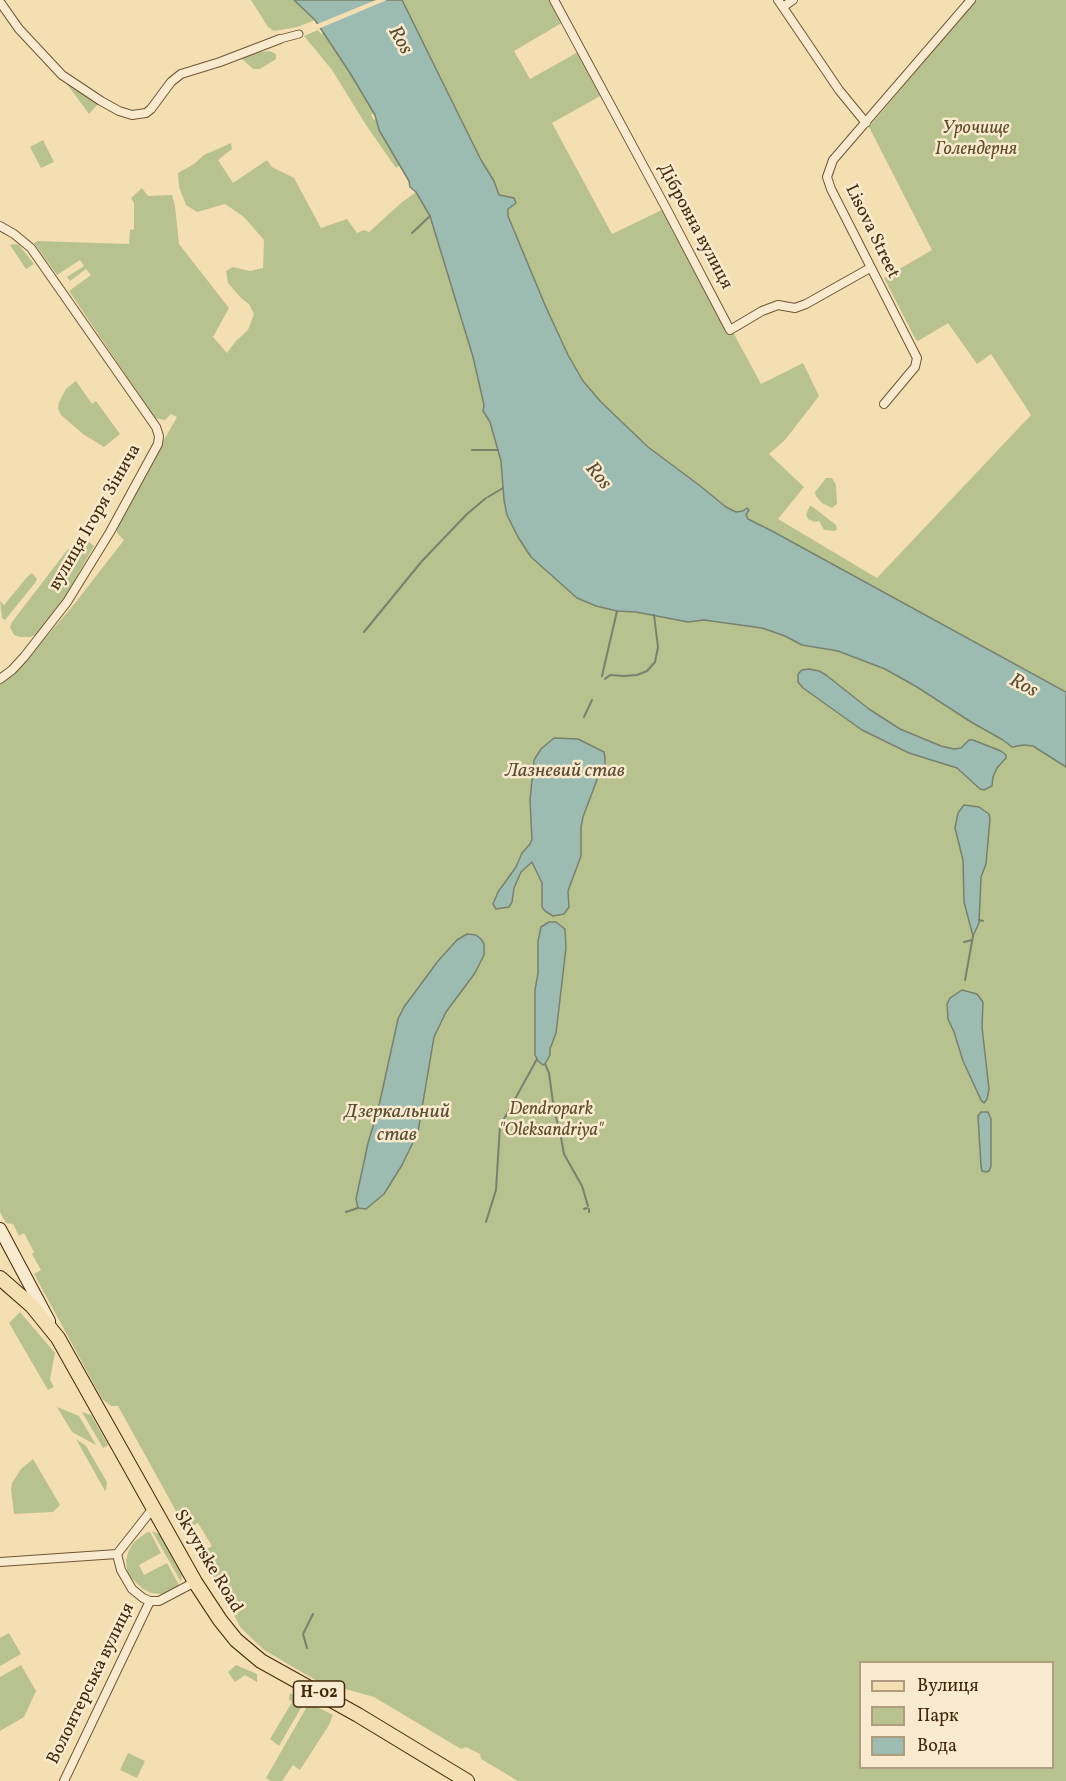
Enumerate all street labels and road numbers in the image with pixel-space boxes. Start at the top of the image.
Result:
street label: Дібровна вулиця [652,160,736,294]
street label: Lisova Street [839,181,903,283]
street label: вулиця Ігоря Зінича [45,441,147,595]
street label: Skvyrske Road [168,1506,246,1618]
street label: Волонтерська вулиця [44,1600,140,1768]
road number: Н-02 [294,1681,344,1707]

